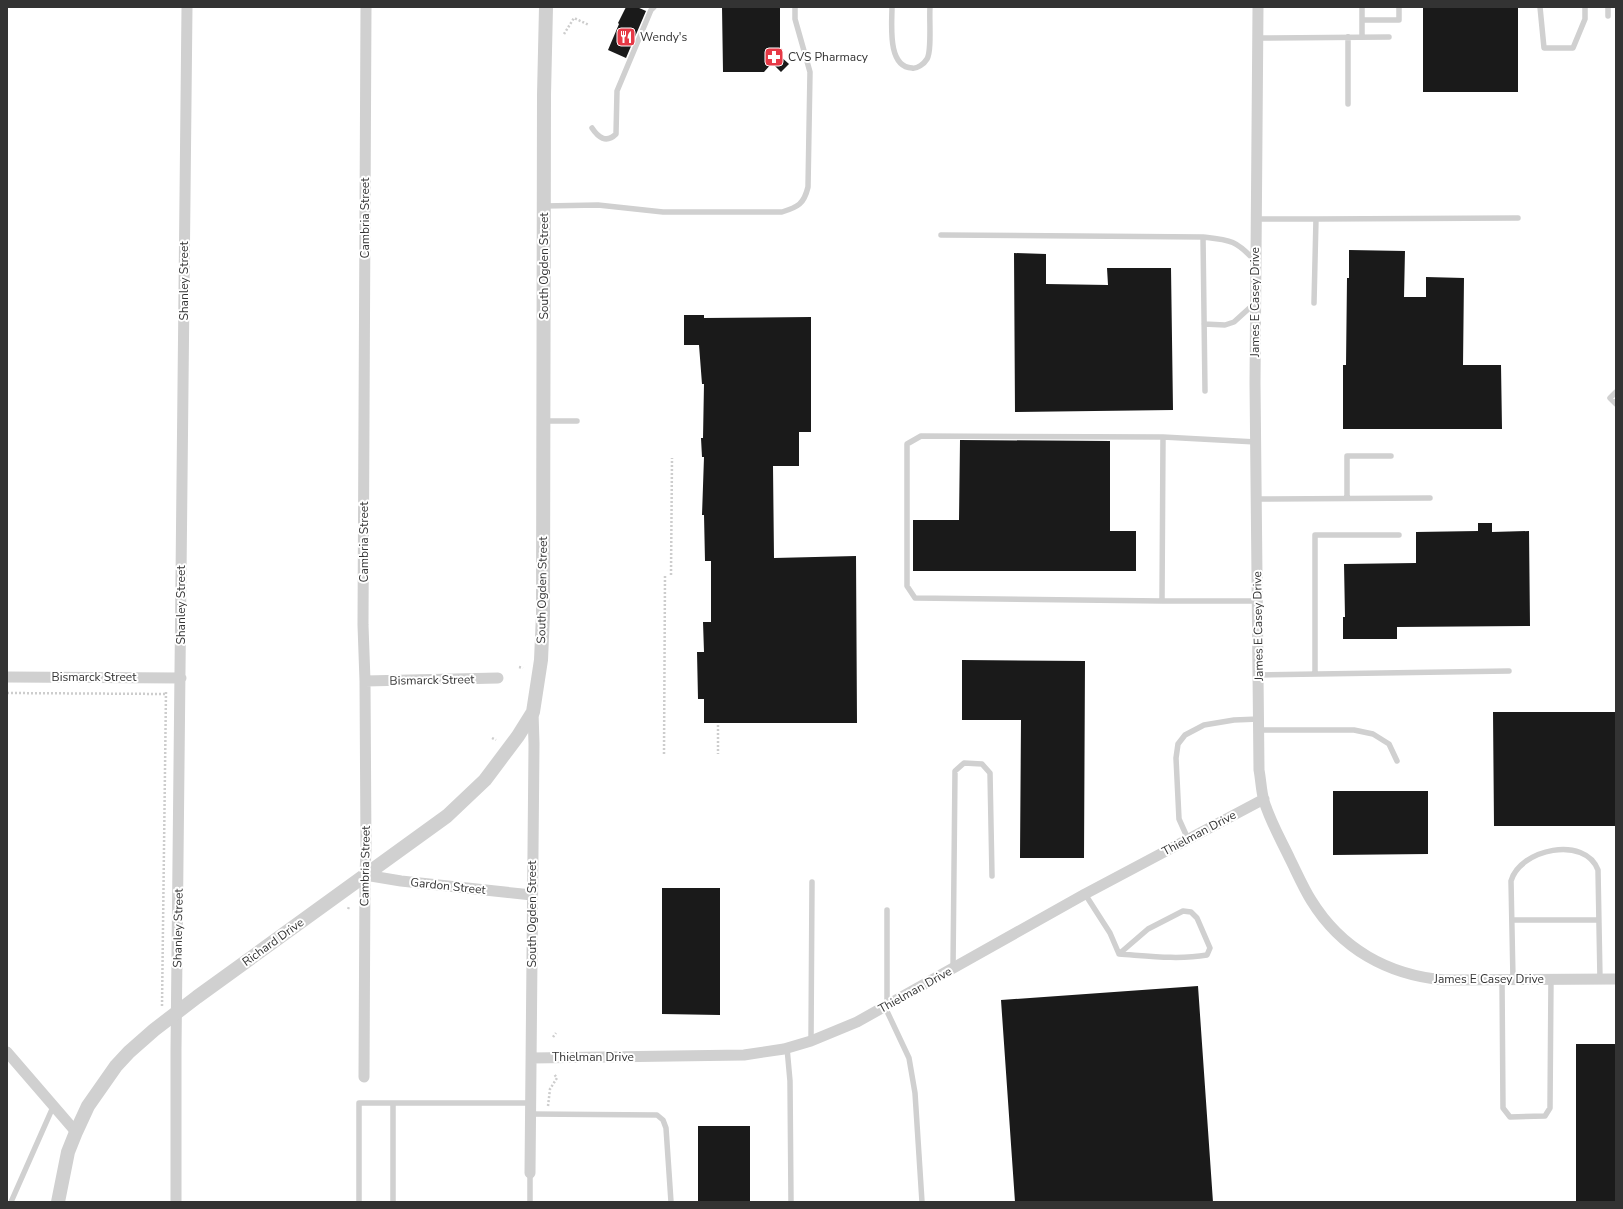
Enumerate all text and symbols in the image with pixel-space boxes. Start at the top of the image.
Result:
restaurant icon: Wendy's [615,26,637,48]
place label: Wendy's [640,29,688,45]
pharmacy icon: CVS Pharmacy [763,46,785,68]
place label: CVS Pharmacy [788,49,869,65]
street label: Cambria Street [357,177,373,258]
street label: South Ogden Street [536,212,552,320]
street label: Shanley Street [176,241,192,321]
street label: James E Casey Drive [1247,247,1263,358]
street label: Cambria Street [356,501,372,582]
street label: South Ogden Street [533,536,551,644]
street label: Shanley Street [173,565,189,645]
street label: James E Casey Drive [1249,571,1267,682]
street label: Bismarck Street [52,669,137,685]
street label: Bismarck Street [389,671,475,689]
street label: Thielman Drive [1159,807,1239,859]
street label: Cambria Street [356,825,374,907]
street label: South Ogden Street [524,860,540,968]
street label: Gardon Street [410,874,487,898]
street label: Shanley Street [169,887,187,968]
street label: Richard Drive [239,914,307,970]
street label: Thielman Drive [875,963,955,1017]
street label: James E Casey Drive [1433,971,1544,987]
street label: Thielman Drive [552,1049,634,1065]

